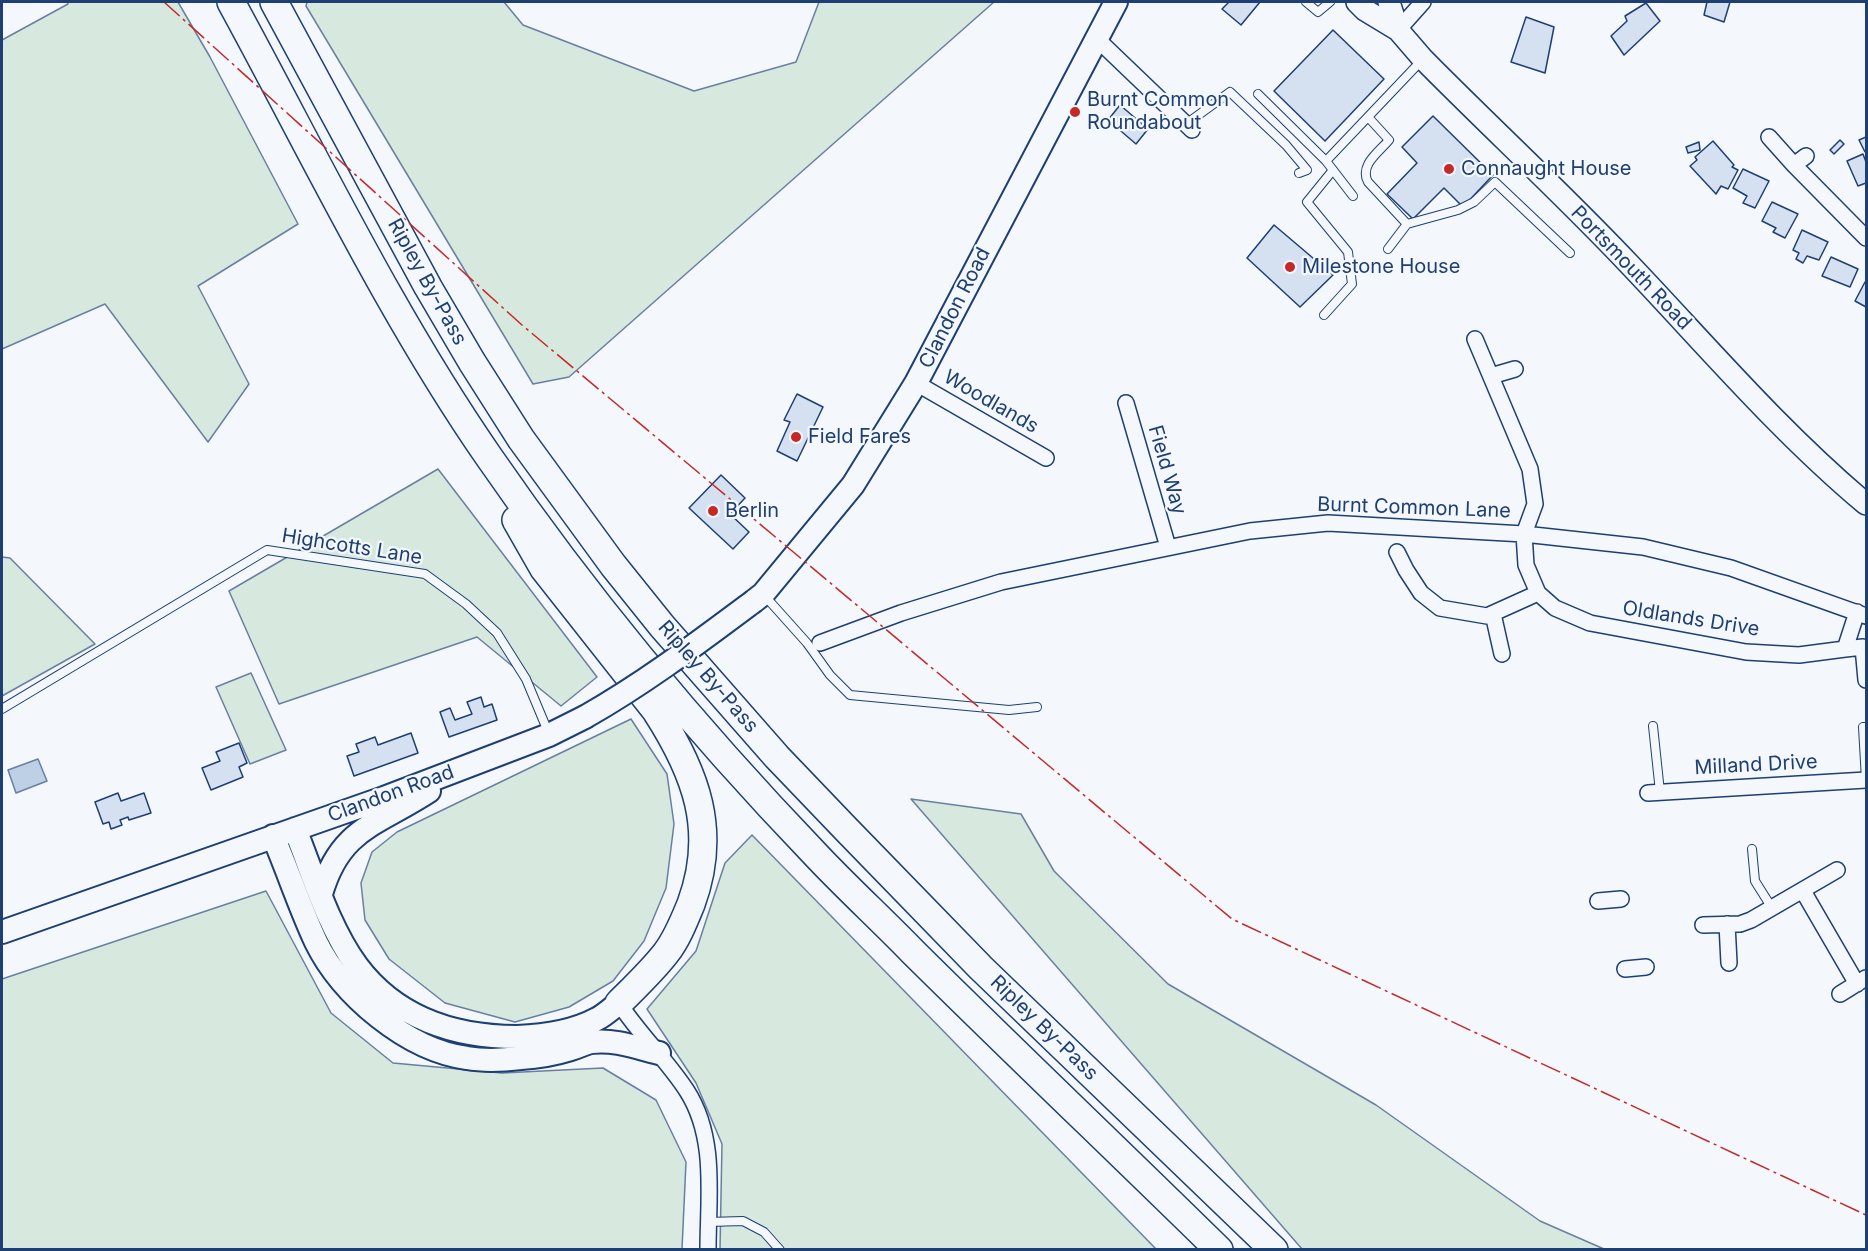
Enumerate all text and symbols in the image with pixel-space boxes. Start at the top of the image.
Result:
place label: Burnt Common Roundabout [1087,88,1229,135]
marker: Burnt Common Roundabout [1068,105,1082,119]
place label: Connaught House [1461,157,1631,181]
marker: Connaught House [1442,162,1456,176]
street label: Portsmouth Road [1566,201,1696,335]
street label: Ripley By-Pass [382,215,472,349]
street label: Clandon Road [914,244,996,372]
place label: Milestone House [1302,255,1460,279]
marker: Milestone House [1283,260,1297,274]
street label: Woodlands [939,365,1043,439]
street label: Field Way [1143,423,1191,517]
place label: Field Fares [808,425,911,449]
marker: Field Fares [789,430,803,444]
street label: Burnt Common Lane [1317,493,1511,523]
place label: Berlin [725,499,779,523]
marker: Berlin [706,504,720,518]
street label: Highcotts Lane [280,524,424,570]
street label: Oldlands Drive [1621,596,1761,642]
street label: Ripley By-Pass [653,616,763,738]
street label: Milland Drive [1694,750,1818,780]
street label: Clandon Road [325,760,457,828]
street label: Ripley By-Pass [985,970,1103,1086]

